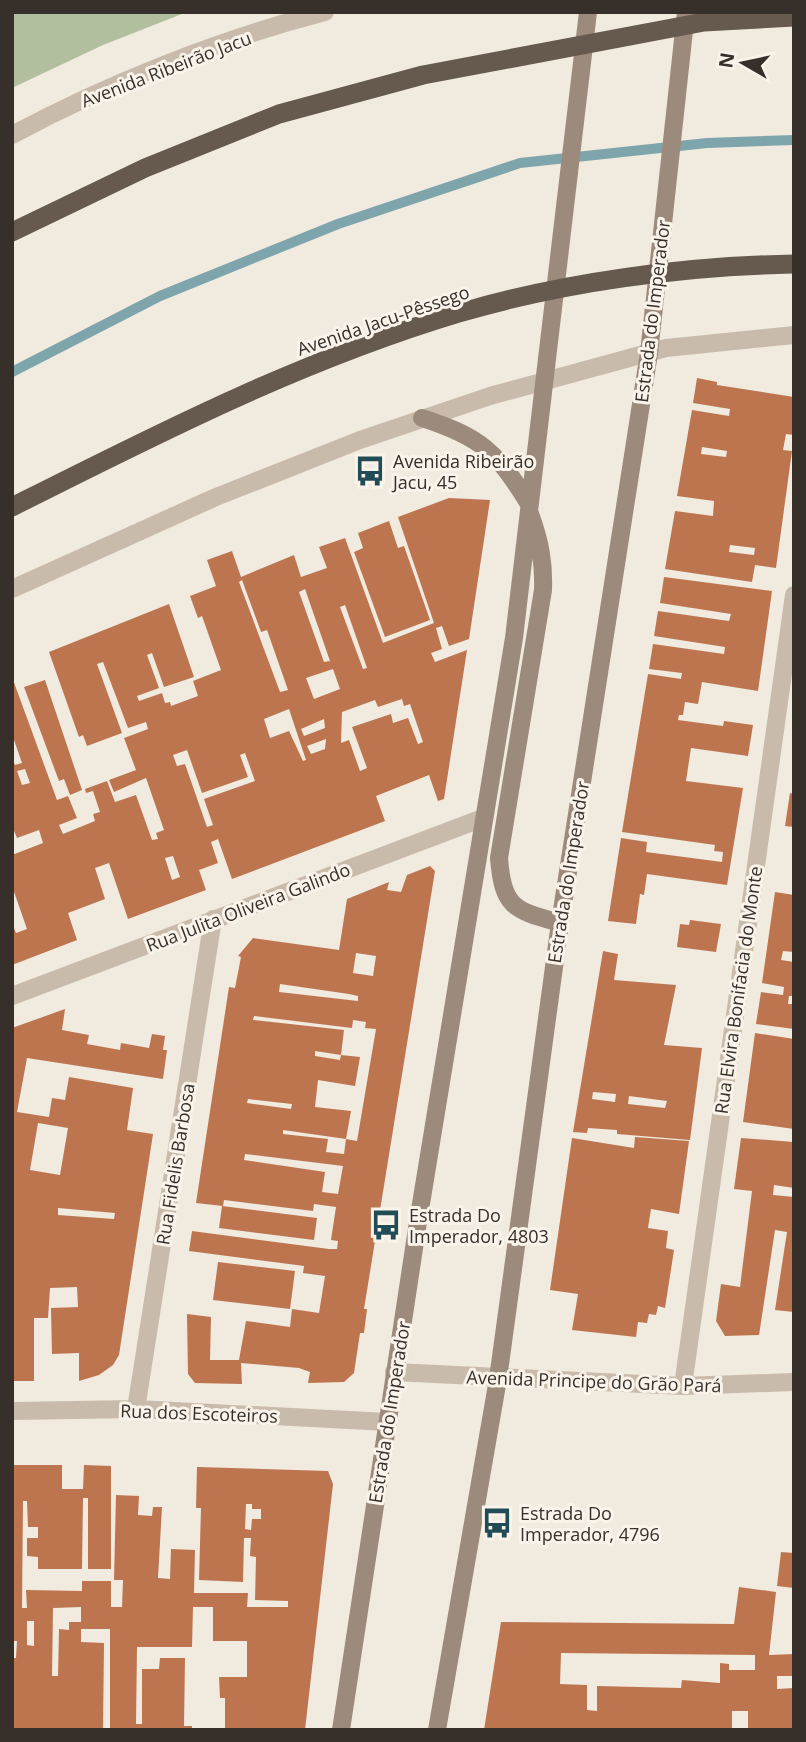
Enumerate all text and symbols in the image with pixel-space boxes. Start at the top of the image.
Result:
street label: Avenida Ribeirão Jacu [77,25,255,113]
north arrow [708,28,778,98]
text: N [712,51,740,70]
street label: Estrada do Imperador [629,218,675,404]
street label: Avenida Jacu-Pêssego [294,279,472,361]
place label: Avenida Ribeirão Jacu, 45 [391,449,534,494]
bus stop icon: Avenida Ribeirão Jacu, 45 [353,454,387,488]
street label: Estrada do Imperador [542,779,594,965]
street label: Rua Julita Oliveira Galindo [143,857,353,957]
street label: Rua Elvira Bonifacia do Monte [709,865,767,1115]
street label: Rua Fidelis Barbosa [150,1081,200,1247]
place label: Estrada Do Imperador, 4803 [409,1203,549,1248]
bus stop icon: Estrada Do Imperador, 4803 [369,1208,403,1242]
street label: Estrada do Imperador [363,1319,415,1505]
street label: Avenida Principe do Grão Pará [466,1365,722,1397]
street label: Rua dos Escoteiros [120,1398,278,1428]
place label: Estrada Do Imperador, 4796 [520,1501,660,1546]
bus stop icon: Estrada Do Imperador, 4796 [480,1506,514,1540]

